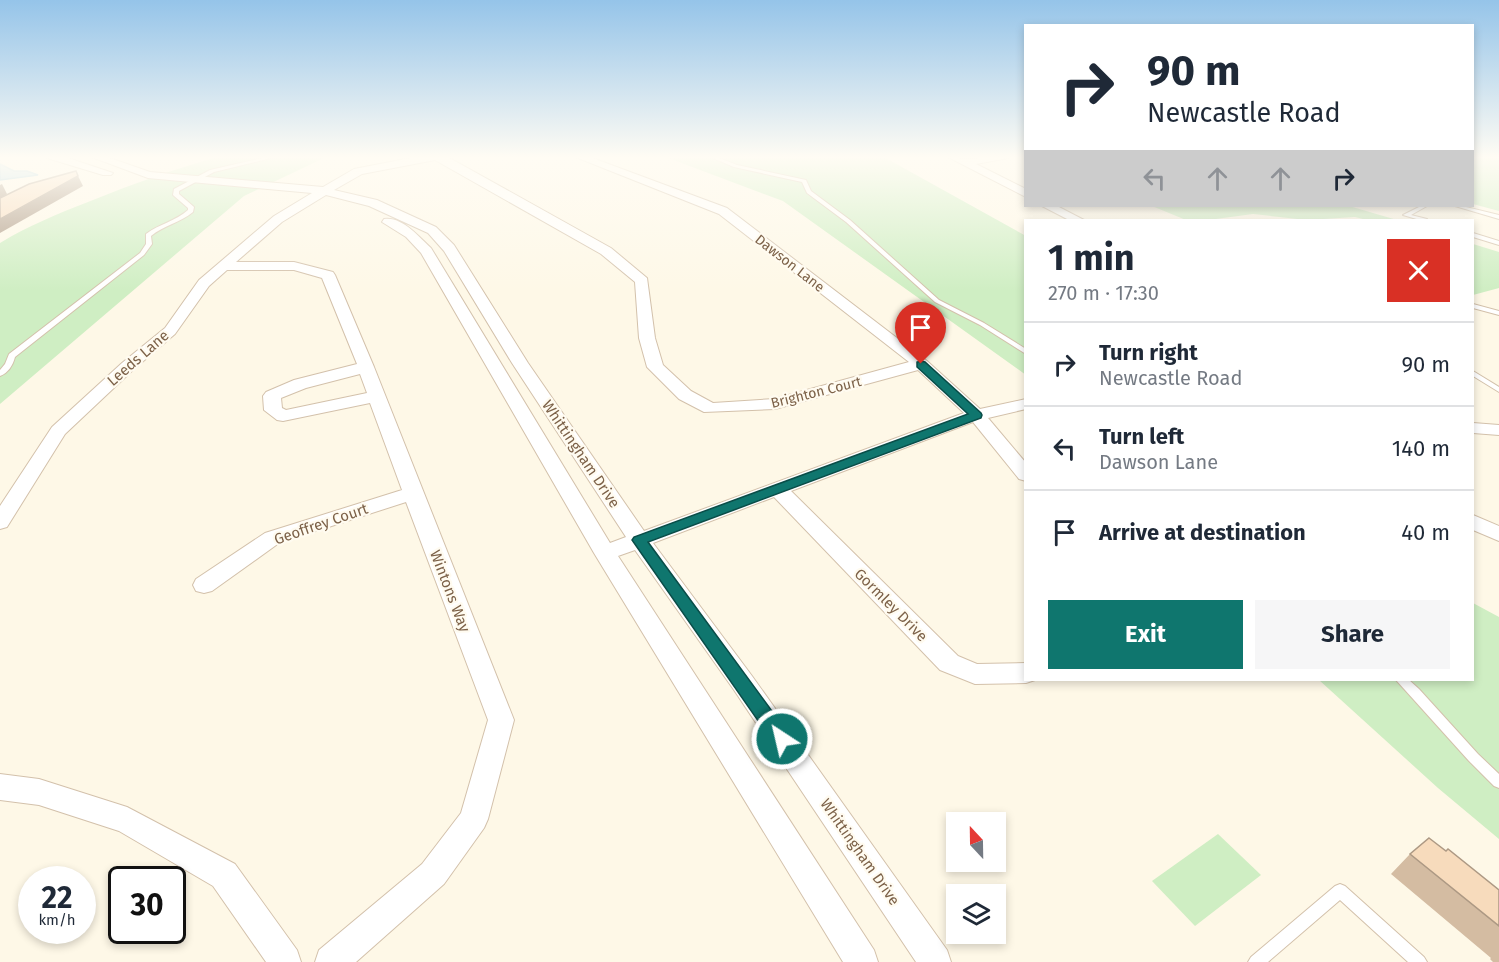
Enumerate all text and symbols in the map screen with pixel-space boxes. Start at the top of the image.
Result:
text: 90 m [1147,46,1241,96]
icon: right [1048,48,1126,126]
text: Newcastle Road [1147,97,1341,129]
icon: left [1138,162,1171,195]
icon: ahead [1201,162,1234,195]
icon: ahead [1264,162,1297,195]
icon: right [1327,162,1360,195]
street label: Dawson Lane [752,231,828,296]
text: 1 min [1048,236,1135,280]
button: close [1387,239,1450,302]
text: 270 m · 17:30 [1048,281,1159,305]
pin [895,302,946,364]
icon: arrive [904,311,937,344]
street label: Leeds Lane [103,326,173,390]
text: Turn right [1099,339,1198,366]
icon: right [1048,348,1081,381]
text: 90 m [1401,351,1450,378]
text: Newcastle Road [1099,366,1242,390]
street label: Brighton Court [769,373,864,412]
street label: Whittingham Drive [538,397,624,511]
text: Turn left [1099,423,1184,450]
icon: left [1048,432,1081,465]
text: 140 m [1392,435,1450,462]
text: Dawson Lane [1099,450,1218,474]
street label: Geoffrey Court [272,499,371,548]
icon: arrive [1048,516,1081,549]
text: Arrive at destination [1099,519,1306,546]
text: 40 m [1401,519,1450,546]
street label: Wintons Way [426,547,474,635]
street label: Gormley Drive [851,565,931,645]
button: Exit [1048,600,1243,669]
button: Share [1255,600,1450,669]
position arrow [750,707,814,771]
street label: Whittingham Drive [816,795,904,909]
north arrow [946,812,1006,872]
map controls [946,812,1006,944]
speed limit sign: 30 [108,866,186,944]
text: 22 [41,880,73,916]
button: layers [946,884,1006,944]
text: km/h [38,911,76,929]

